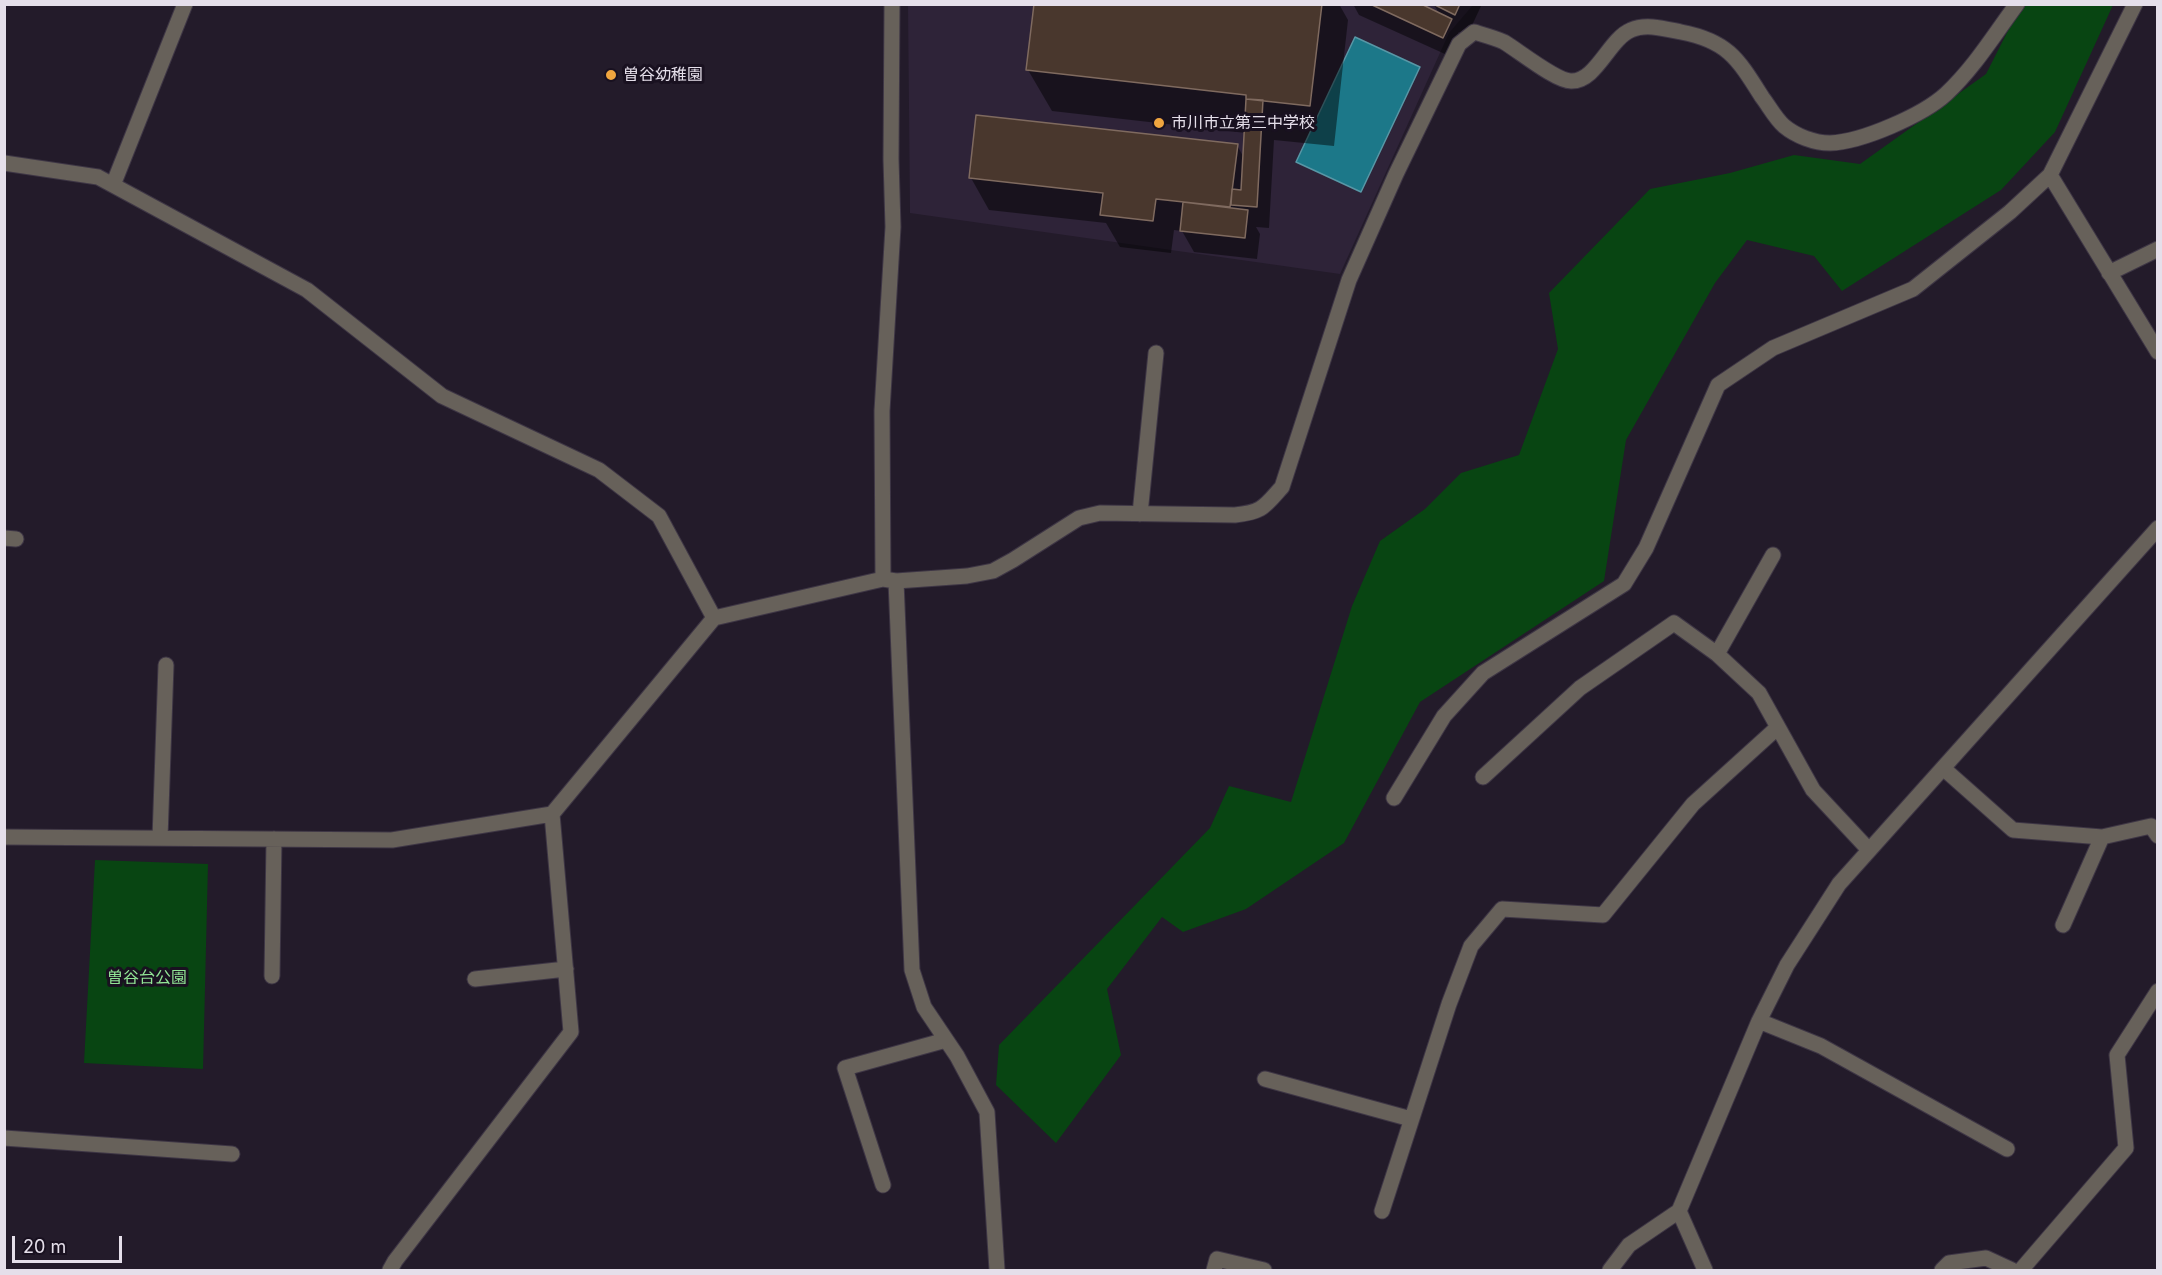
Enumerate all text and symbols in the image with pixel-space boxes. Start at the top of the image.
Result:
place label: 曽谷幼稚園 [623,65,703,85]
marker: 曽谷幼稚園 [604,68,618,82]
place label: 市川市立第三中学校 [1171,113,1315,133]
marker: 市川市立第三中学校 [1152,116,1166,130]
park label: 曽谷台公園 [107,968,187,988]
scale bar [15,1224,124,1262]
text: 20 m [23,1236,66,1257]

